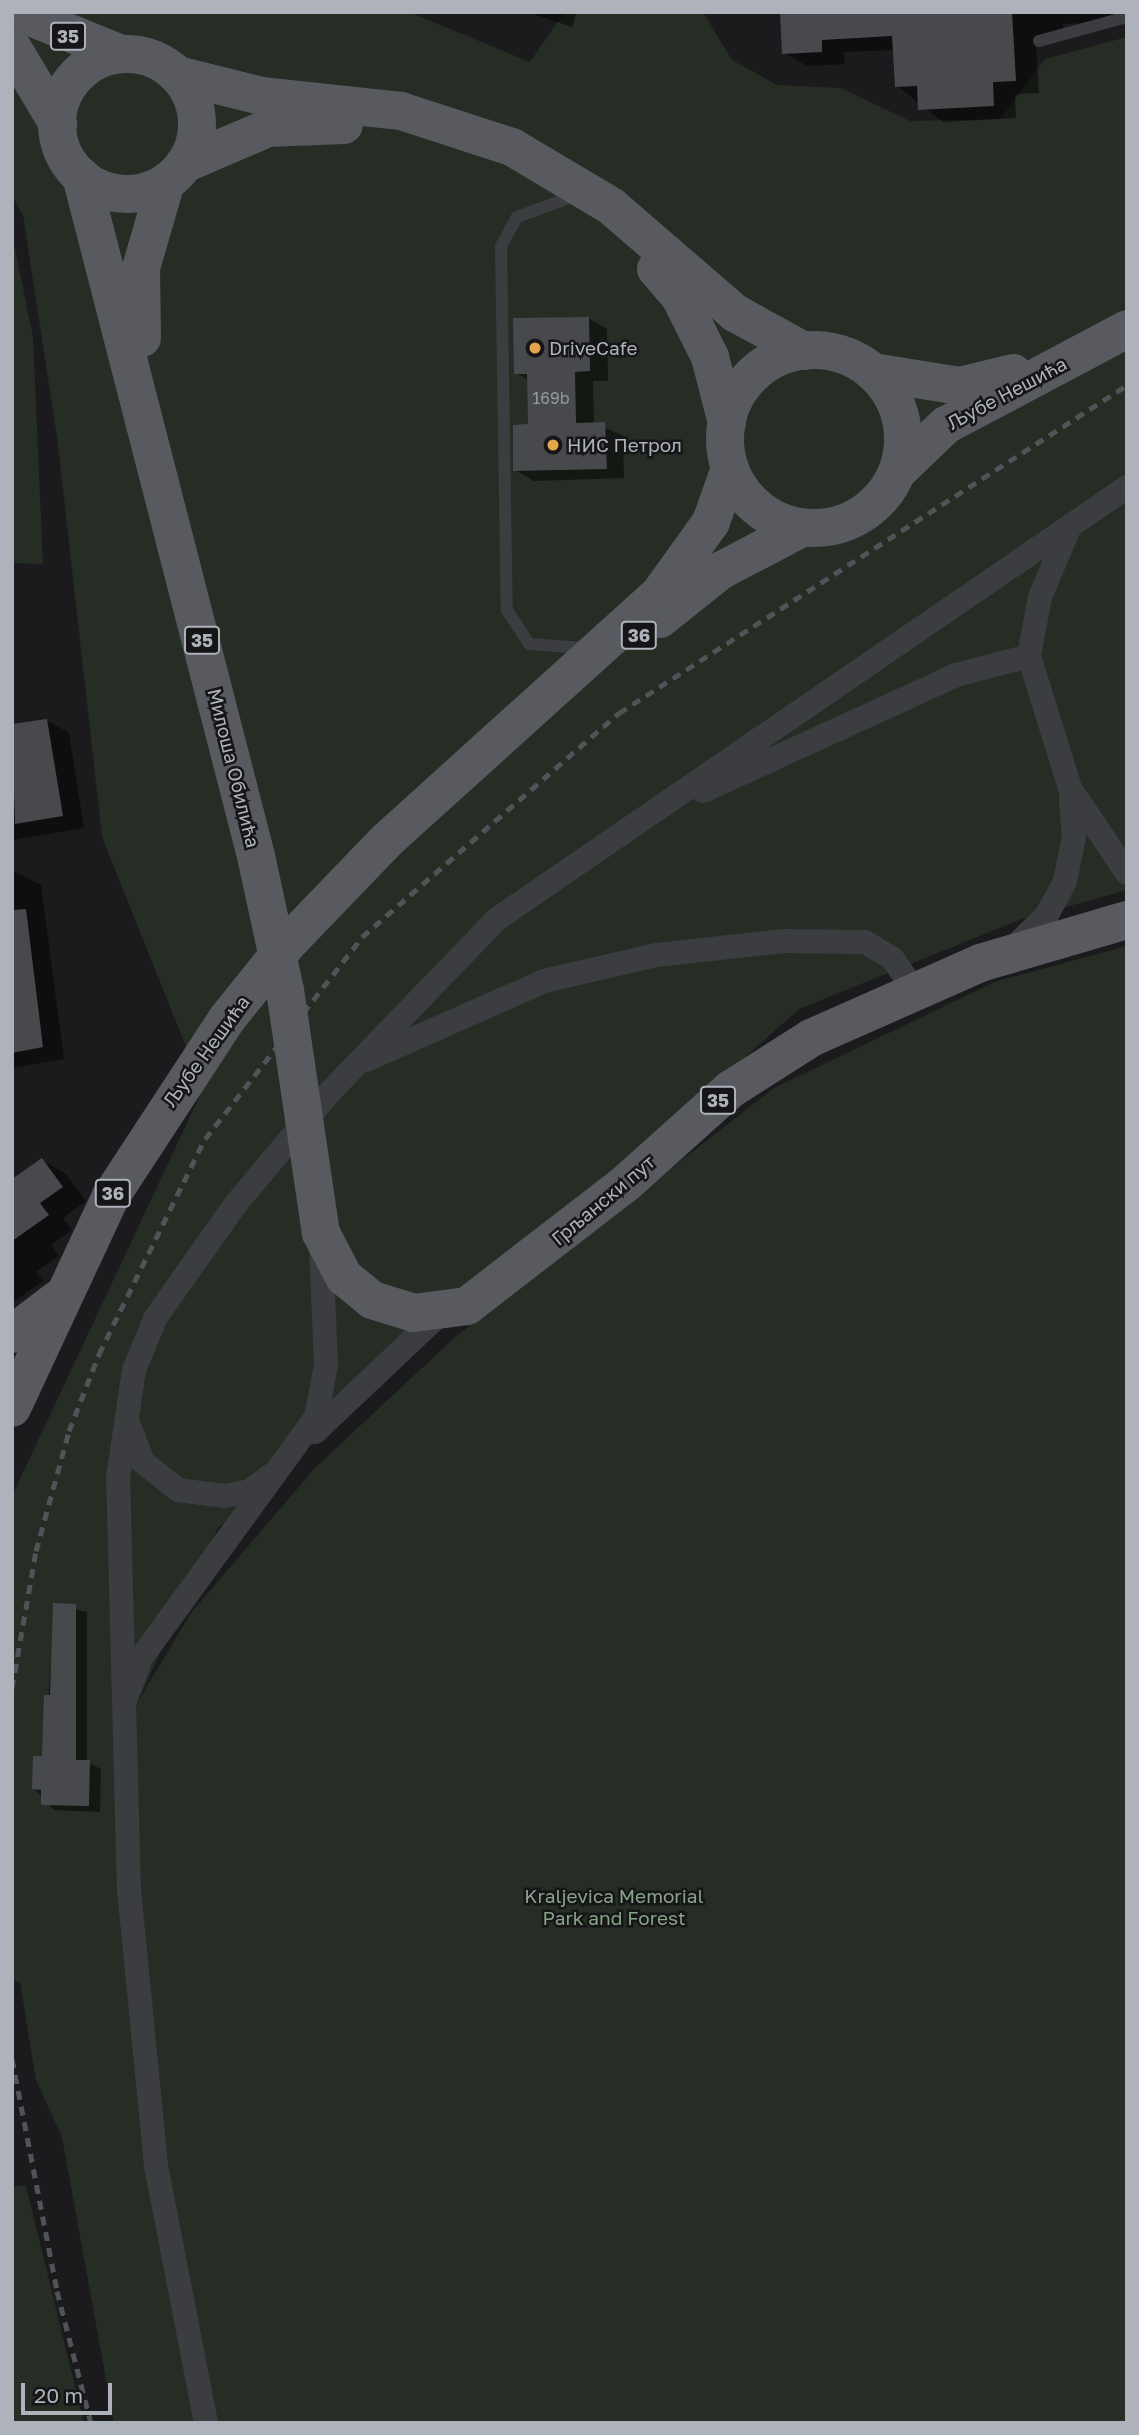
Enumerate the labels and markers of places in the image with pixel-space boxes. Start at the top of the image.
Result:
place label: DriveCafe [549,337,638,359]
marker: DriveCafe [527,340,543,356]
place label: НИС Петрол [567,434,682,456]
marker: НИС Петрол [545,437,561,453]

